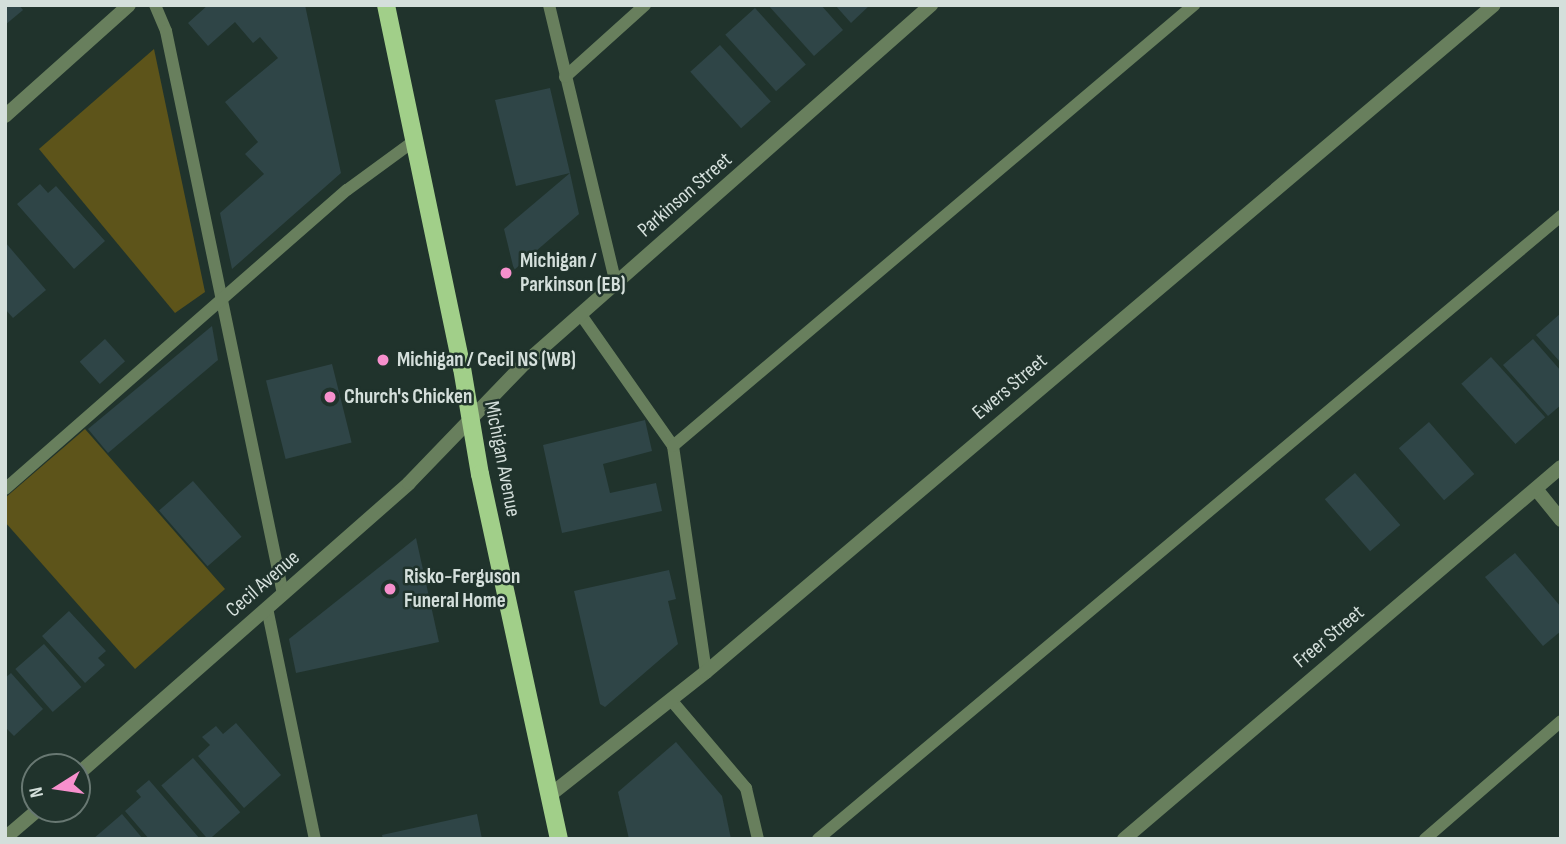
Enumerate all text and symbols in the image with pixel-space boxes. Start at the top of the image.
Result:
street label: Parkinson Street [633,147,737,243]
place label: Michigan / Parkinson (EB) [520,248,626,298]
marker: Michigan / Parkinson (EB) [498,265,514,281]
place label: Michigan / Cecil NS (WB) [397,347,576,373]
street label: Ewers Street [968,349,1052,425]
marker: Michigan / Cecil NS (WB) [375,352,391,368]
place label: Church's Chicken [344,384,472,410]
marker: Church's Chicken [322,389,338,405]
street label: Michigan Avenue [478,399,526,519]
street label: Cecil Avenue [221,545,305,623]
place label: Risko-Ferguson Funeral Home [404,564,520,614]
marker: Risko-Ferguson Funeral Home [382,581,398,597]
street label: Freer Street [1289,600,1369,674]
north arrow [21,753,91,823]
text: N [25,785,49,799]

